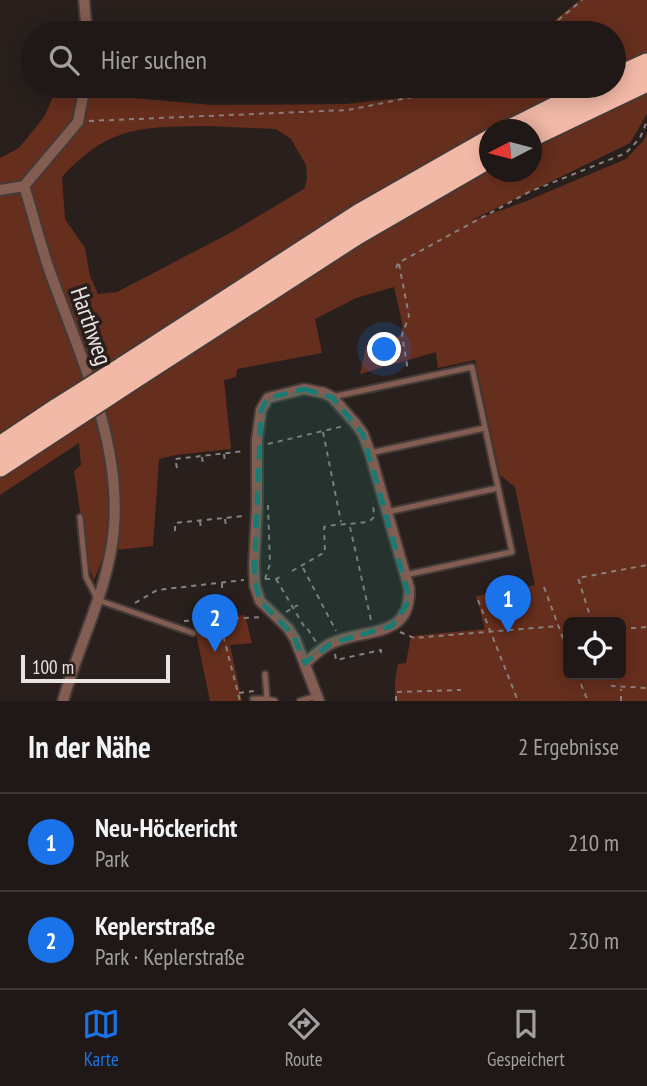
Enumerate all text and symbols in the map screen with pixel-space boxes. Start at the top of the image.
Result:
search box [21,21,626,98]
icon: search [45,41,83,79]
text: Hier suchen [101,43,207,76]
north arrow [479,119,542,182]
street label: Harthweg [64,283,119,369]
your location [367,332,401,366]
pin: 1 [485,575,531,633]
pin: 2 [192,594,238,652]
map controls [563,617,626,680]
button: locate [563,617,626,680]
scale bar [21,652,170,684]
text: 100 m [32,655,74,679]
text: In der Nähe [28,727,151,766]
text: 2 Ergebnisse [518,732,619,761]
text: Neu-Höckericht [95,811,237,844]
text: 1 [46,828,57,857]
text: 210 m [568,828,619,857]
text: Park [95,844,129,873]
text: Keplerstraße [95,909,215,942]
text: 2 [46,926,57,955]
text: 230 m [568,926,619,955]
text: Park · Keplerstraße [95,942,245,971]
tab: Karte [82,1005,120,1071]
tab: Route [285,1005,323,1071]
tab: Gespeichert [487,1005,565,1071]

